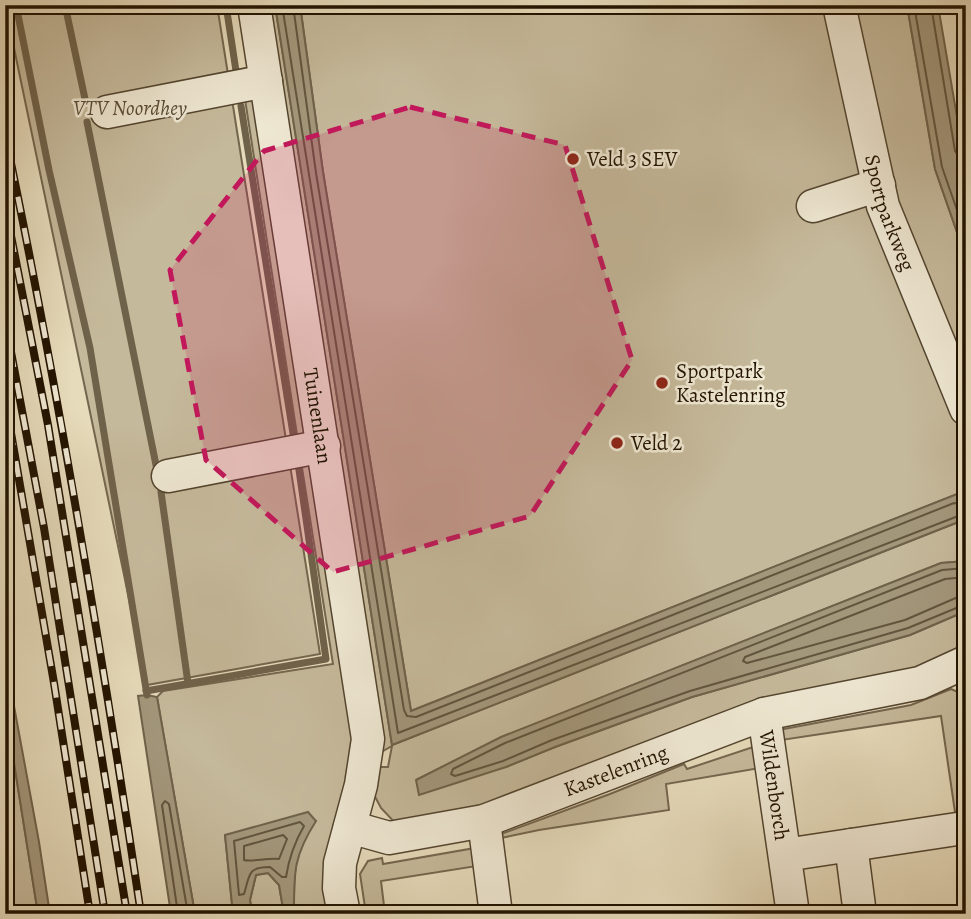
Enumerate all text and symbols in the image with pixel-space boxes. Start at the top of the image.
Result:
park label: VTV Noordhey [73,94,187,122]
place label: Veld 3 SEV [586,145,678,173]
marker: Veld 3 SEV [565,151,581,167]
street label: Sportparkweg [858,152,922,275]
place label: Sportpark Kastelenring [676,357,786,409]
street label: Tuinenlaan [297,366,339,466]
marker: Sportpark Kastelenring [654,375,670,391]
place label: Veld 2 [630,429,682,457]
marker: Veld 2 [609,435,625,451]
street label: Wildenborch [752,727,796,842]
street label: Kastelenring [559,738,672,803]

